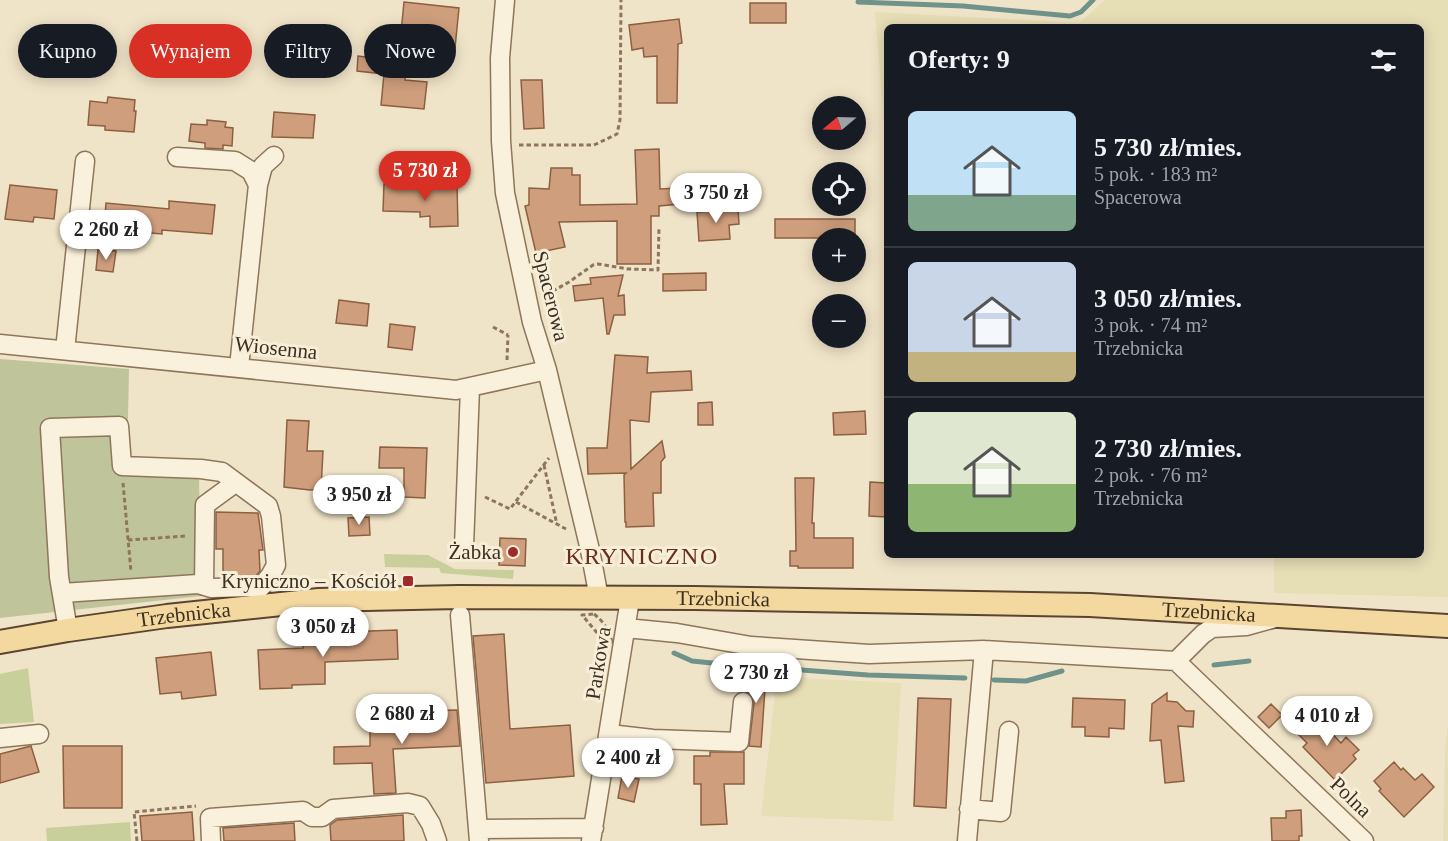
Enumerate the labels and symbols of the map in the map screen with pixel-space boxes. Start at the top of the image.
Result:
north arrow [812,96,866,150]
pin: 5 730 zł [363,151,487,202]
pin: 3 750 zł [654,173,778,224]
pin: 2 260 zł [44,210,168,261]
street label: Spacerowa [528,248,574,344]
street label: Wiosenna [233,332,319,364]
pin: 3 950 zł [297,475,421,526]
place label: Żabka [449,540,502,564]
district label: KRYNICZNO [565,543,719,569]
marker: Żabka [506,545,520,559]
place label: Kryniczno – Kościół [221,569,396,593]
marker: Kryniczno – Kościół [401,574,415,588]
street label: Trzebnicka [676,586,771,611]
street label: Trzebnicka [136,597,232,632]
street label: Trzebnicka [1161,597,1257,627]
pin: 3 050 zł [261,607,385,658]
street label: Parkowa [580,624,616,701]
pin: 2 730 zł [694,653,818,704]
pin: 2 680 zł [340,694,464,745]
pin: 4 010 zł [1265,696,1389,747]
pin: 2 400 zł [566,738,690,789]
street label: Polna [1325,772,1377,823]

